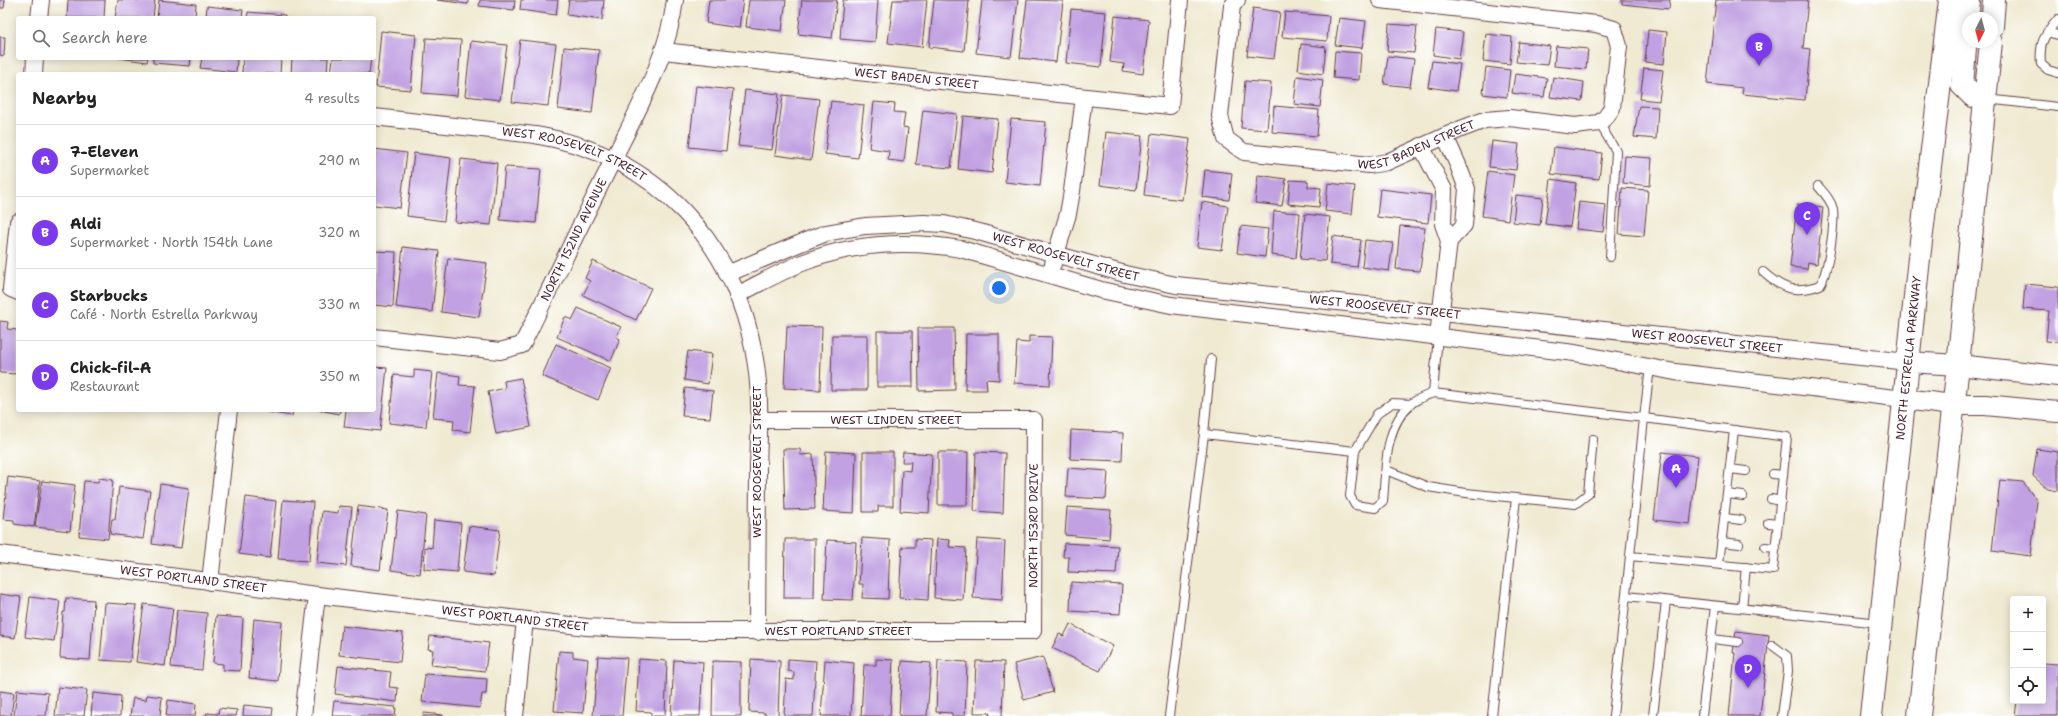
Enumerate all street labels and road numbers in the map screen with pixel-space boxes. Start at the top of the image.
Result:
street label: WEST BADEN STREET [853,64,980,93]
street label: WEST BADEN STREET [1357,116,1478,173]
street label: WEST ROOSEVELT STREET [501,123,650,185]
street label: NORTH 152ND AVENUE [537,175,611,304]
street label: WEST ROOSEVELT STREET [990,228,1141,285]
street label: NORTH ESTRELLA PARKWAY [1892,274,1925,441]
street label: WEST ROOSEVELT STREET [1308,291,1462,323]
street label: WEST ROOSEVELT STREET [1631,325,1784,357]
street label: WEST ROOSEVELT STREET [749,385,765,538]
street label: WEST LINDEN STREET [830,412,962,428]
street label: NORTH 153RD DRIVE [1025,463,1042,588]
street label: WEST PORTLAND STREET [119,562,268,597]
street label: WEST PORTLAND STREET [441,602,590,635]
street label: WEST PORTLAND STREET [764,623,913,639]

